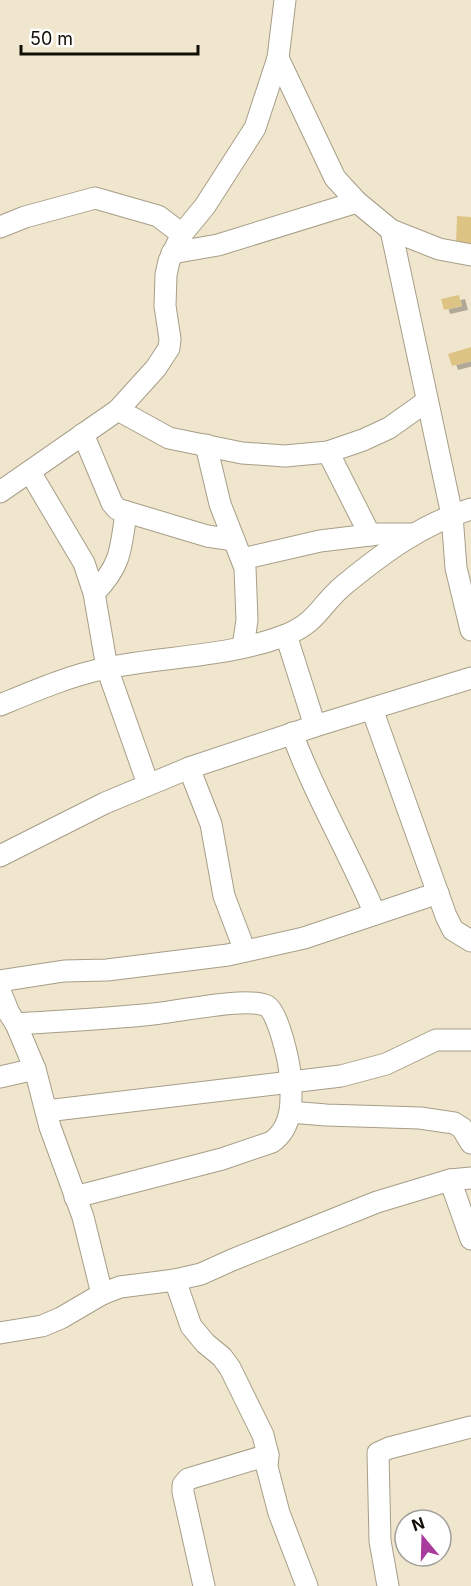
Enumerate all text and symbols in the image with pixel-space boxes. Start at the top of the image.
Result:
scale bar [21,18,198,56]
text: 50 m [30,28,73,49]
north arrow [393,1508,453,1568]
text: N [409,1512,427,1535]

